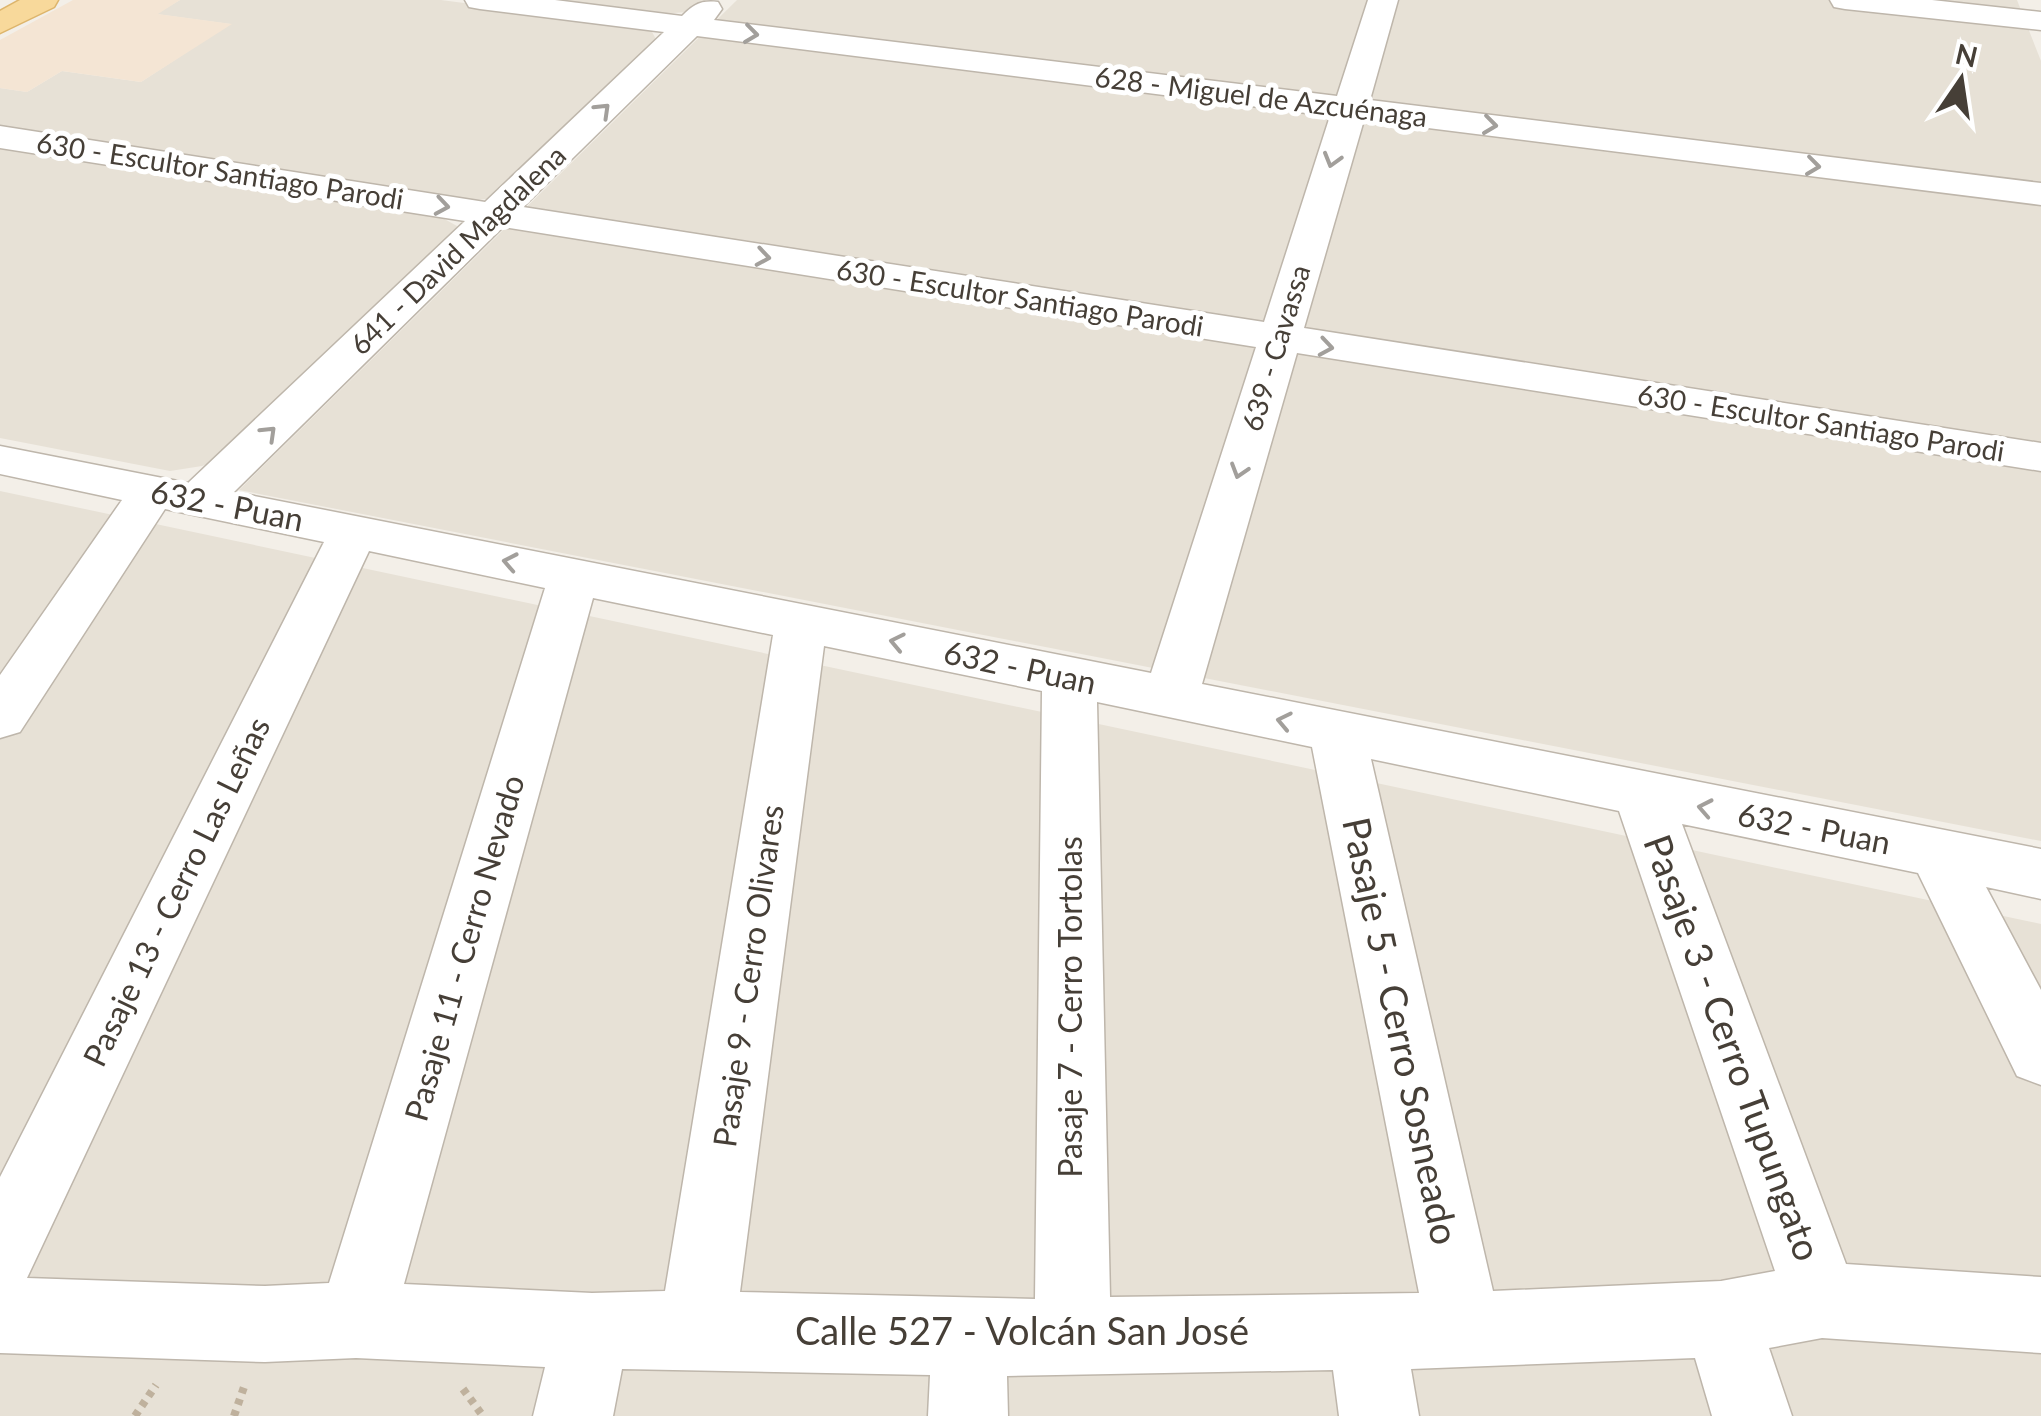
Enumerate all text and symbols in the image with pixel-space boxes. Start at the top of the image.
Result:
one-way arrow [743,23,759,44]
north arrow [1911,30,2011,130]
text: N [1953,36,1981,74]
street label: 628 - Miguel de Azcuénaga [1093,59,1429,133]
one-way arrow [592,104,610,122]
one-way arrow [1483,114,1499,135]
street label: 630 - Escultor Santiago Parodi [34,124,406,216]
street label: 641 - David Magdalena [342,138,572,361]
one-way arrow [1323,150,1344,167]
one-way arrow [1805,155,1821,176]
one-way arrow [434,194,450,215]
one-way arrow [755,246,771,267]
street label: 630 - Escultor Santiago Parodi [834,251,1206,343]
street label: 639 - Cavassa [1234,260,1316,435]
one-way arrow [1318,335,1334,356]
street label: 630 - Escultor Santiago Parodi [1635,376,2007,468]
one-way arrow [257,426,275,444]
one-way arrow [1230,462,1251,479]
street label: 632 - Puan [148,471,307,538]
one-way arrow [502,552,518,573]
street label: 632 - Puan [941,631,1100,702]
one-way arrow [889,633,906,654]
street label: Pasaje 13 - Cerro Las Leñas [74,710,277,1072]
one-way arrow [1276,711,1293,732]
street label: Pasaje 11 - Cerro Nevado [395,770,532,1125]
street label: 632 - Puan [1735,794,1894,861]
one-way arrow [1697,798,1714,819]
street label: Pasaje 9 - Cerro Olivares [704,802,791,1149]
street label: Pasaje 5 - Cerro Sosneado [1334,813,1470,1248]
street label: Pasaje 3 - Cerro Tupungato [1635,828,1832,1267]
street label: Pasaje 7 - Cerro Tortolas [1050,836,1089,1178]
street label: Calle 527 - Volcán San José [795,1307,1249,1353]

